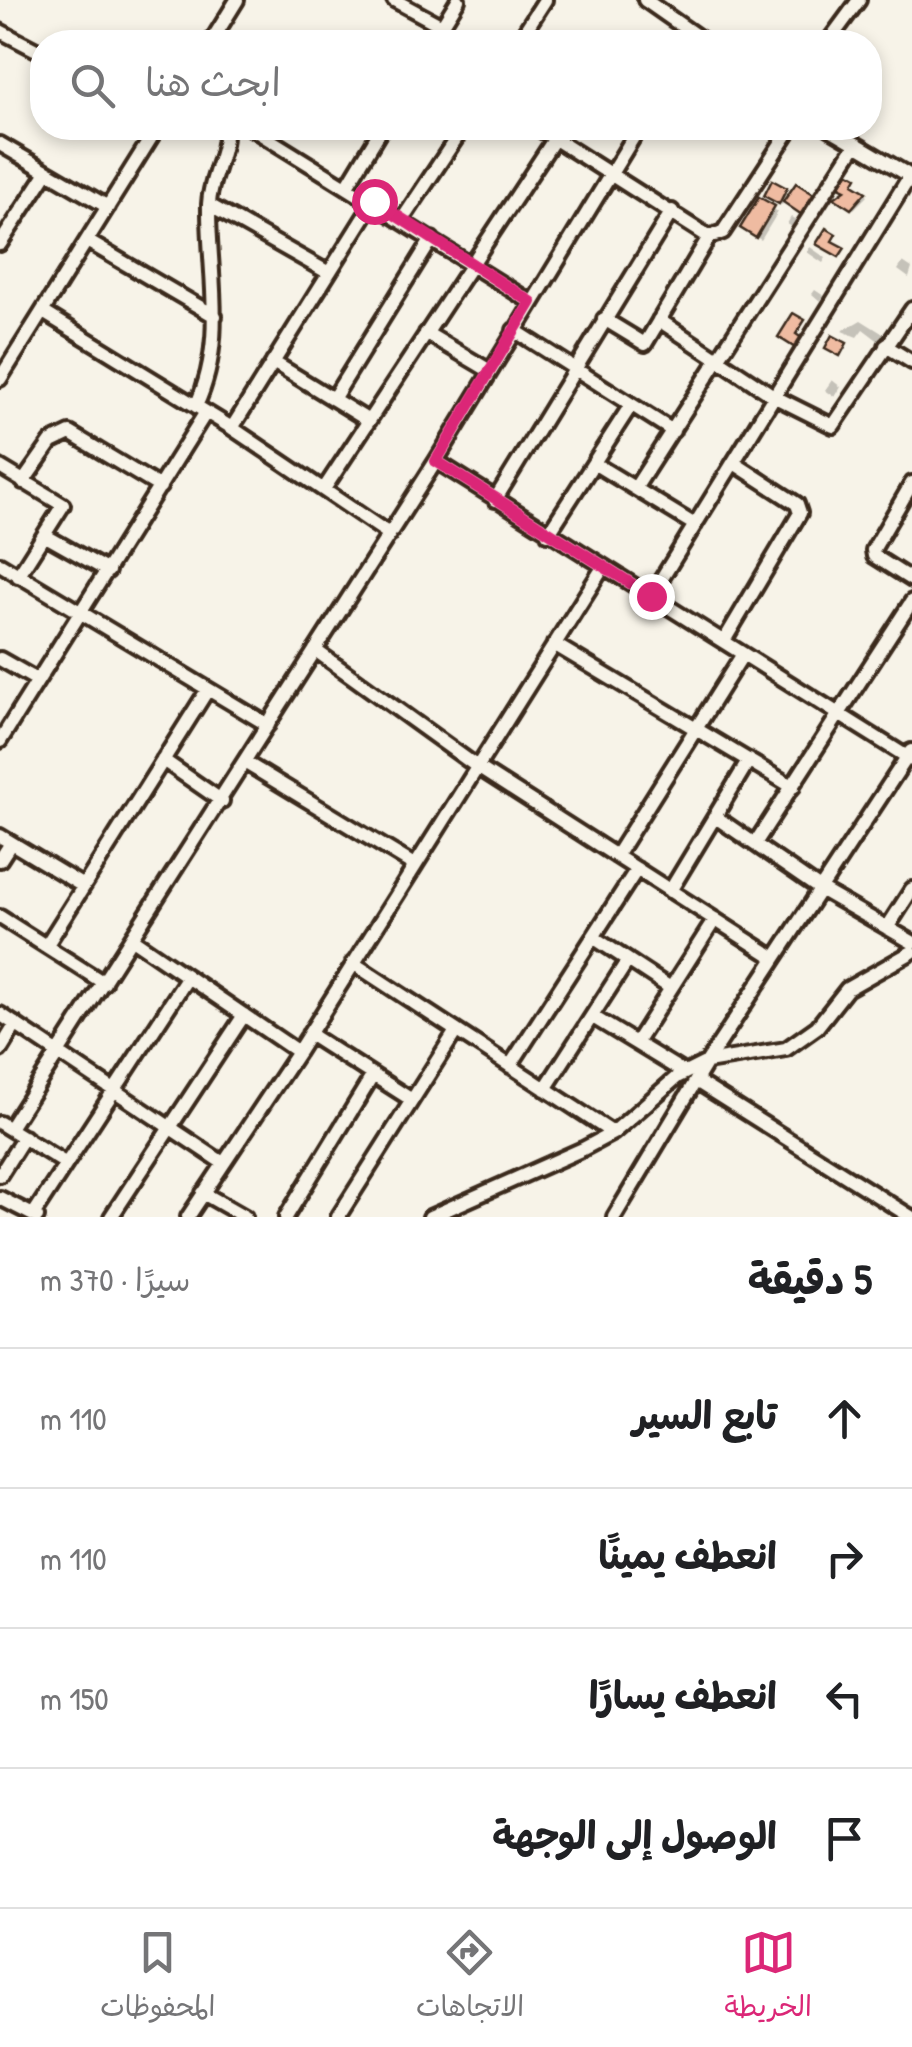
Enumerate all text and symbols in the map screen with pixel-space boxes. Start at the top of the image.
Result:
search box [30,30,882,140]
text: ابحث هنا [145,56,281,108]
icon: search [65,58,120,113]
route start [352,179,398,225]
route end [629,574,675,620]
text: 5 دقيقة [748,1250,872,1307]
text: سيرًا · 370 m [40,1258,190,1301]
text: تابع السير [633,1389,777,1441]
icon: ahead [817,1391,872,1446]
text: 110 m [40,1397,107,1440]
text: انعطف يمينًا [599,1529,777,1581]
icon: right [817,1531,872,1586]
text: 110 m [40,1537,107,1580]
text: انعطف يسارًا [589,1669,777,1721]
icon: left [817,1671,872,1726]
text: 150 m [40,1677,109,1720]
text: الوصول إلى الوجهة [492,1809,777,1861]
icon: arrive [817,1811,872,1866]
tab: المحفوظات [100,1925,216,2031]
tab: الاتجاهات [416,1925,524,2031]
tab: الخريطة [724,1925,812,2031]

